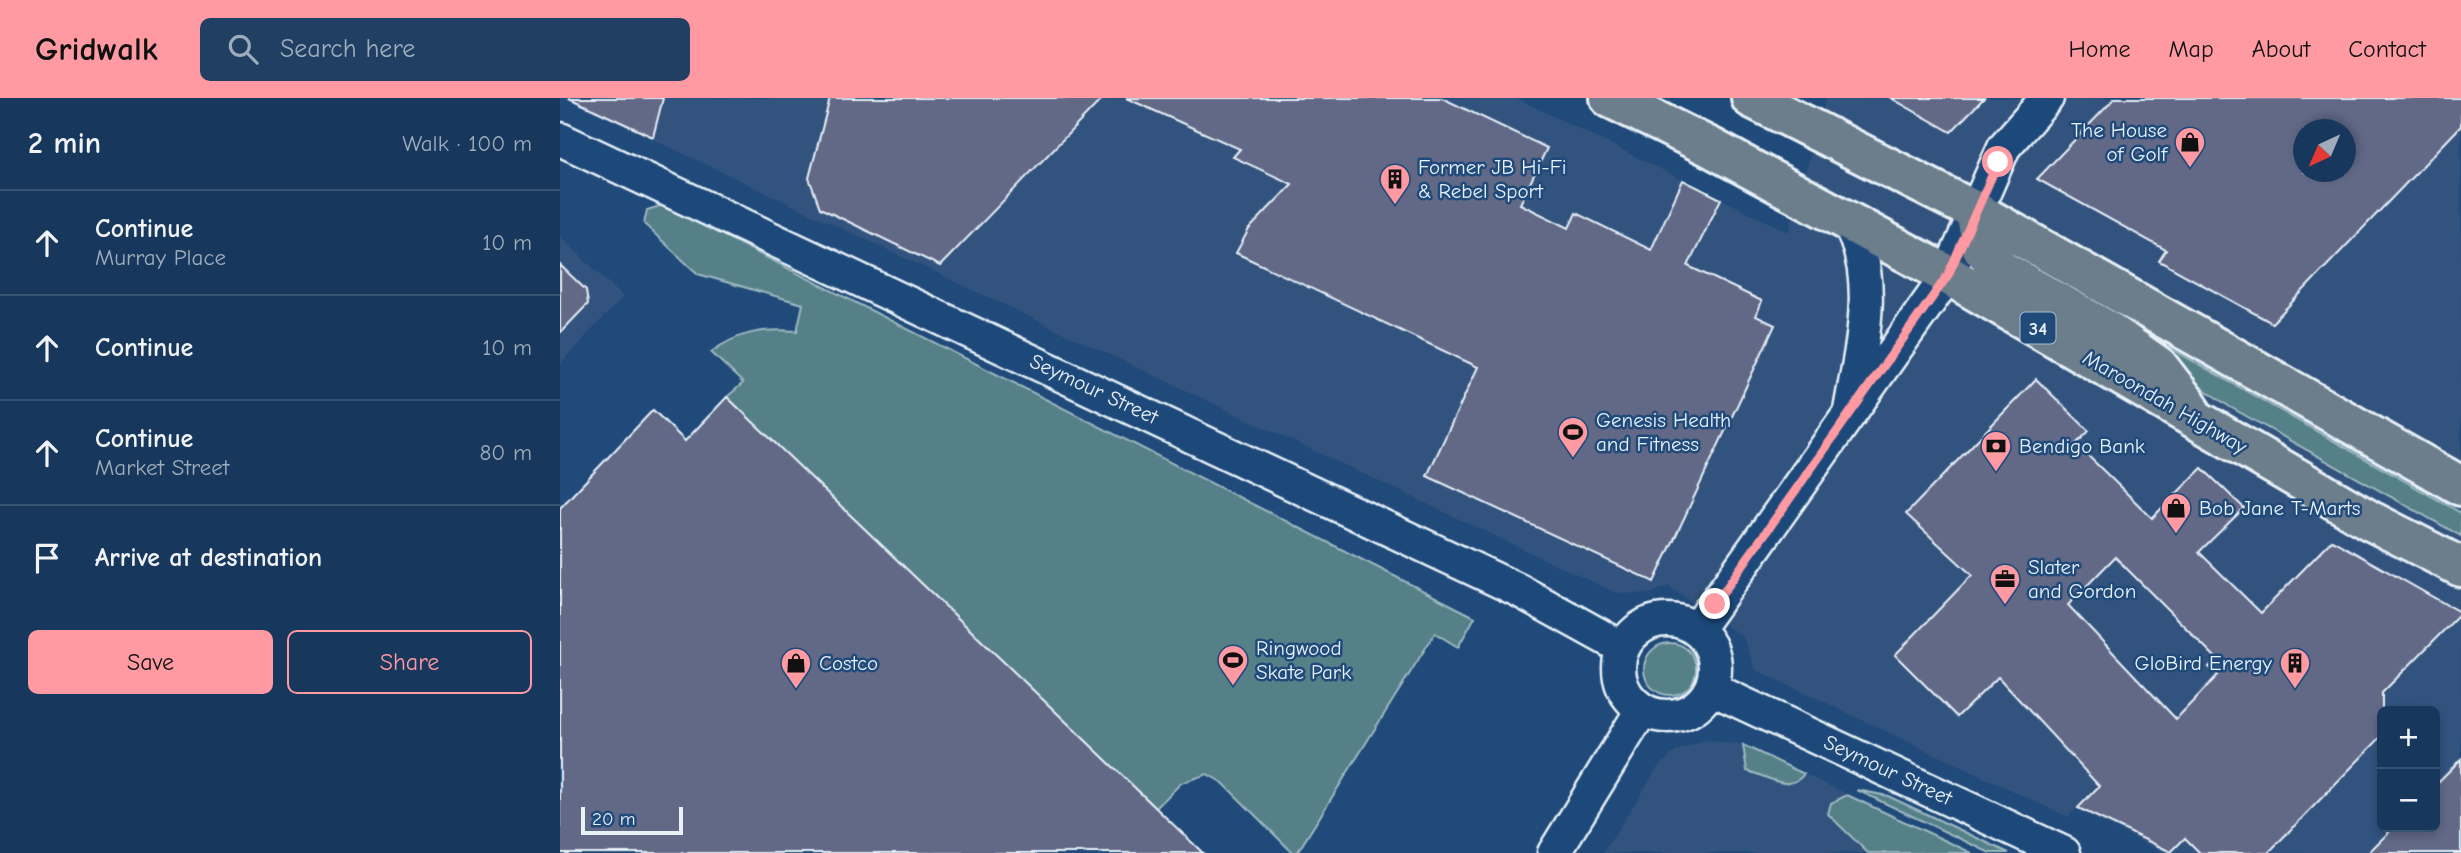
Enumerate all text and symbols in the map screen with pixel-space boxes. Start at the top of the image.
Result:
search box [200,18,690,81]
text: Gridwalk [35,30,158,68]
icon: search [224,30,262,68]
text: Search here [280,34,415,64]
text: Home [2069,35,2130,63]
text: Map [2168,35,2214,63]
text: About [2252,35,2310,63]
text: Contact [2348,35,2426,63]
place label: The House of Golf [2071,118,2168,166]
north arrow [2293,119,2356,182]
shop icon: The House of Golf [2173,125,2207,169]
text: 2 min [28,126,101,161]
text: Walk · 100 m [402,130,532,157]
route start [1982,146,2013,177]
place label: Former JB Hi-Fi & Rebel Sport [1418,155,1567,203]
building icon: Former JB Hi-Fi & Rebel Sport [1378,162,1412,206]
text: Continue [95,214,193,244]
icon: ahead [28,224,66,262]
text: 10 m [482,229,532,256]
text: Murray Place [95,244,226,271]
road number: 34 [2020,312,2056,344]
icon: ahead [28,329,66,367]
text: Continue [95,333,193,363]
text: 10 m [482,334,532,361]
street label: Maroondah Highway [2079,345,2252,459]
street label: Seymour Street [1026,349,1163,430]
place label: Genesis Health and Fitness [1596,408,1731,456]
sports icon: Genesis Health and Fitness [1556,415,1590,459]
text: Continue [95,424,193,454]
bank icon: Bendigo Bank [1979,429,2013,473]
icon: ahead [28,434,66,472]
place label: Bendigo Bank [2019,434,2145,458]
text: 80 m [479,439,532,466]
text: Market Street [95,454,229,481]
shop icon: Bob Jane T-Marts [2159,491,2193,535]
place label: Bob Jane T-Marts [2199,496,2360,520]
icon: arrive [28,539,66,577]
text: Arrive at destination [95,543,322,573]
place label: Slater and Gordon [2028,555,2136,603]
office icon: Slater and Gordon [1988,562,2022,606]
route end [1699,588,1730,619]
button: Save [28,630,273,694]
button: Share [287,630,532,694]
place label: Ringwood Skate Park [1256,636,1351,684]
sports icon: Ringwood Skate Park [1216,643,1250,687]
shop icon: Costco [779,646,813,690]
building icon: GloBird Energy [2278,646,2312,690]
place label: Costco [819,651,878,675]
place label: GloBird Energy [2135,651,2273,675]
map controls [2377,706,2440,832]
button: + [2377,706,2440,769]
street label: Seymour Street [1820,730,1957,811]
button: − [2377,769,2440,832]
scale bar [581,804,682,836]
text: 20 m [592,808,636,830]

